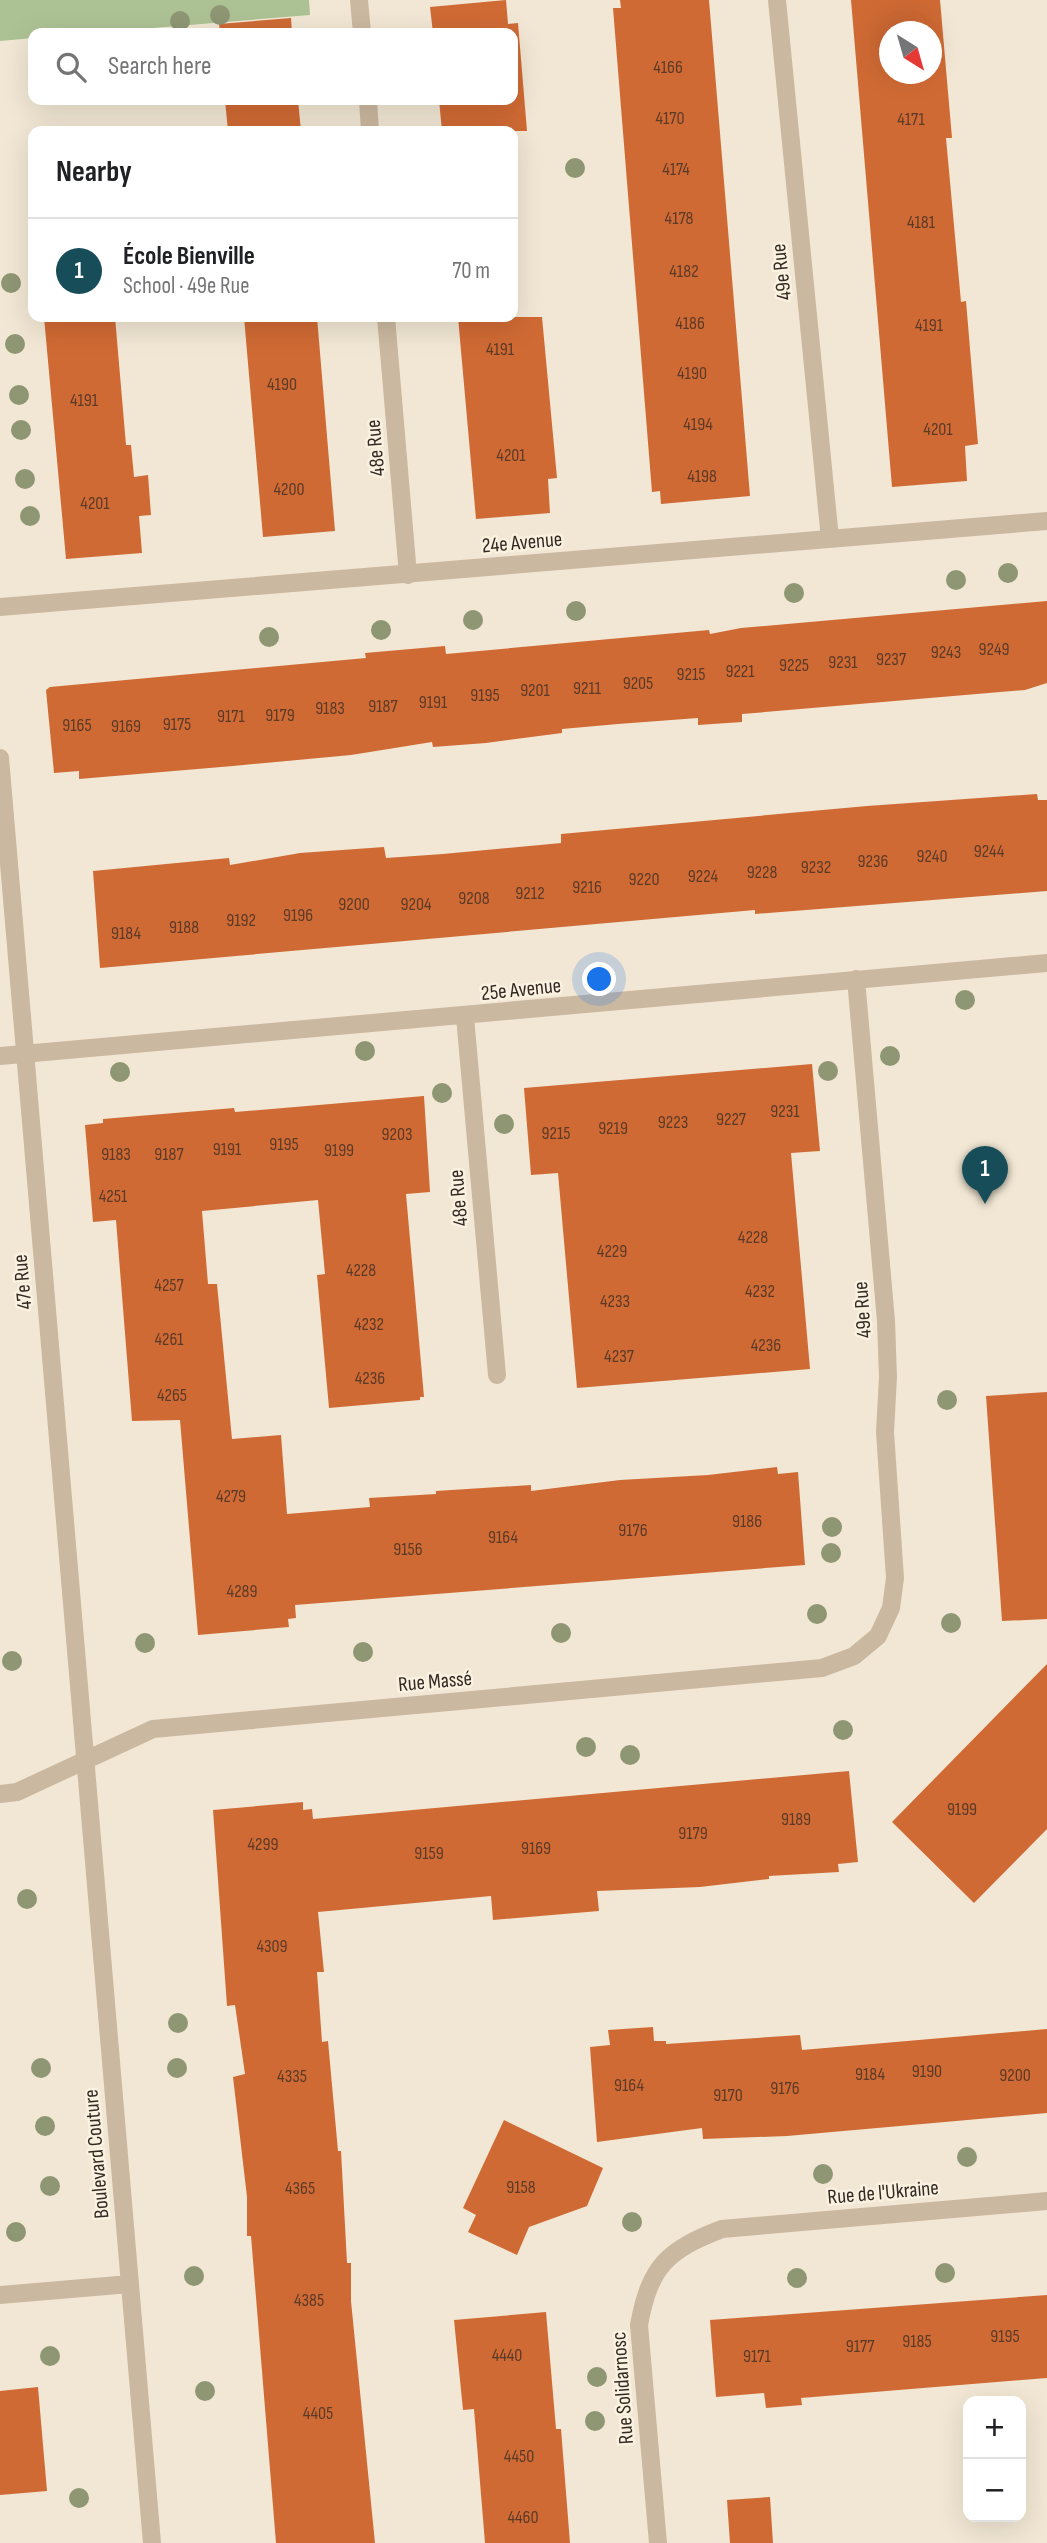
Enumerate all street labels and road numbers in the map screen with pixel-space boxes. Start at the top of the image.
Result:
street label: 49e Rue [766,242,797,302]
street label: 48e Rue [361,419,390,477]
street label: 24e Avenue [481,527,563,558]
street label: 25e Avenue [480,973,562,1006]
street label: 48e Rue [444,1169,473,1227]
street label: 47e Rue [8,1253,37,1311]
street label: 49e Rue [848,1281,877,1339]
street label: Rue Massé [397,1666,473,1697]
street label: Boulevard Couture [78,2088,115,2220]
street label: Rue de l'Ukraine [826,2175,940,2210]
street label: Rue Solidarnosc [606,2331,639,2445]

